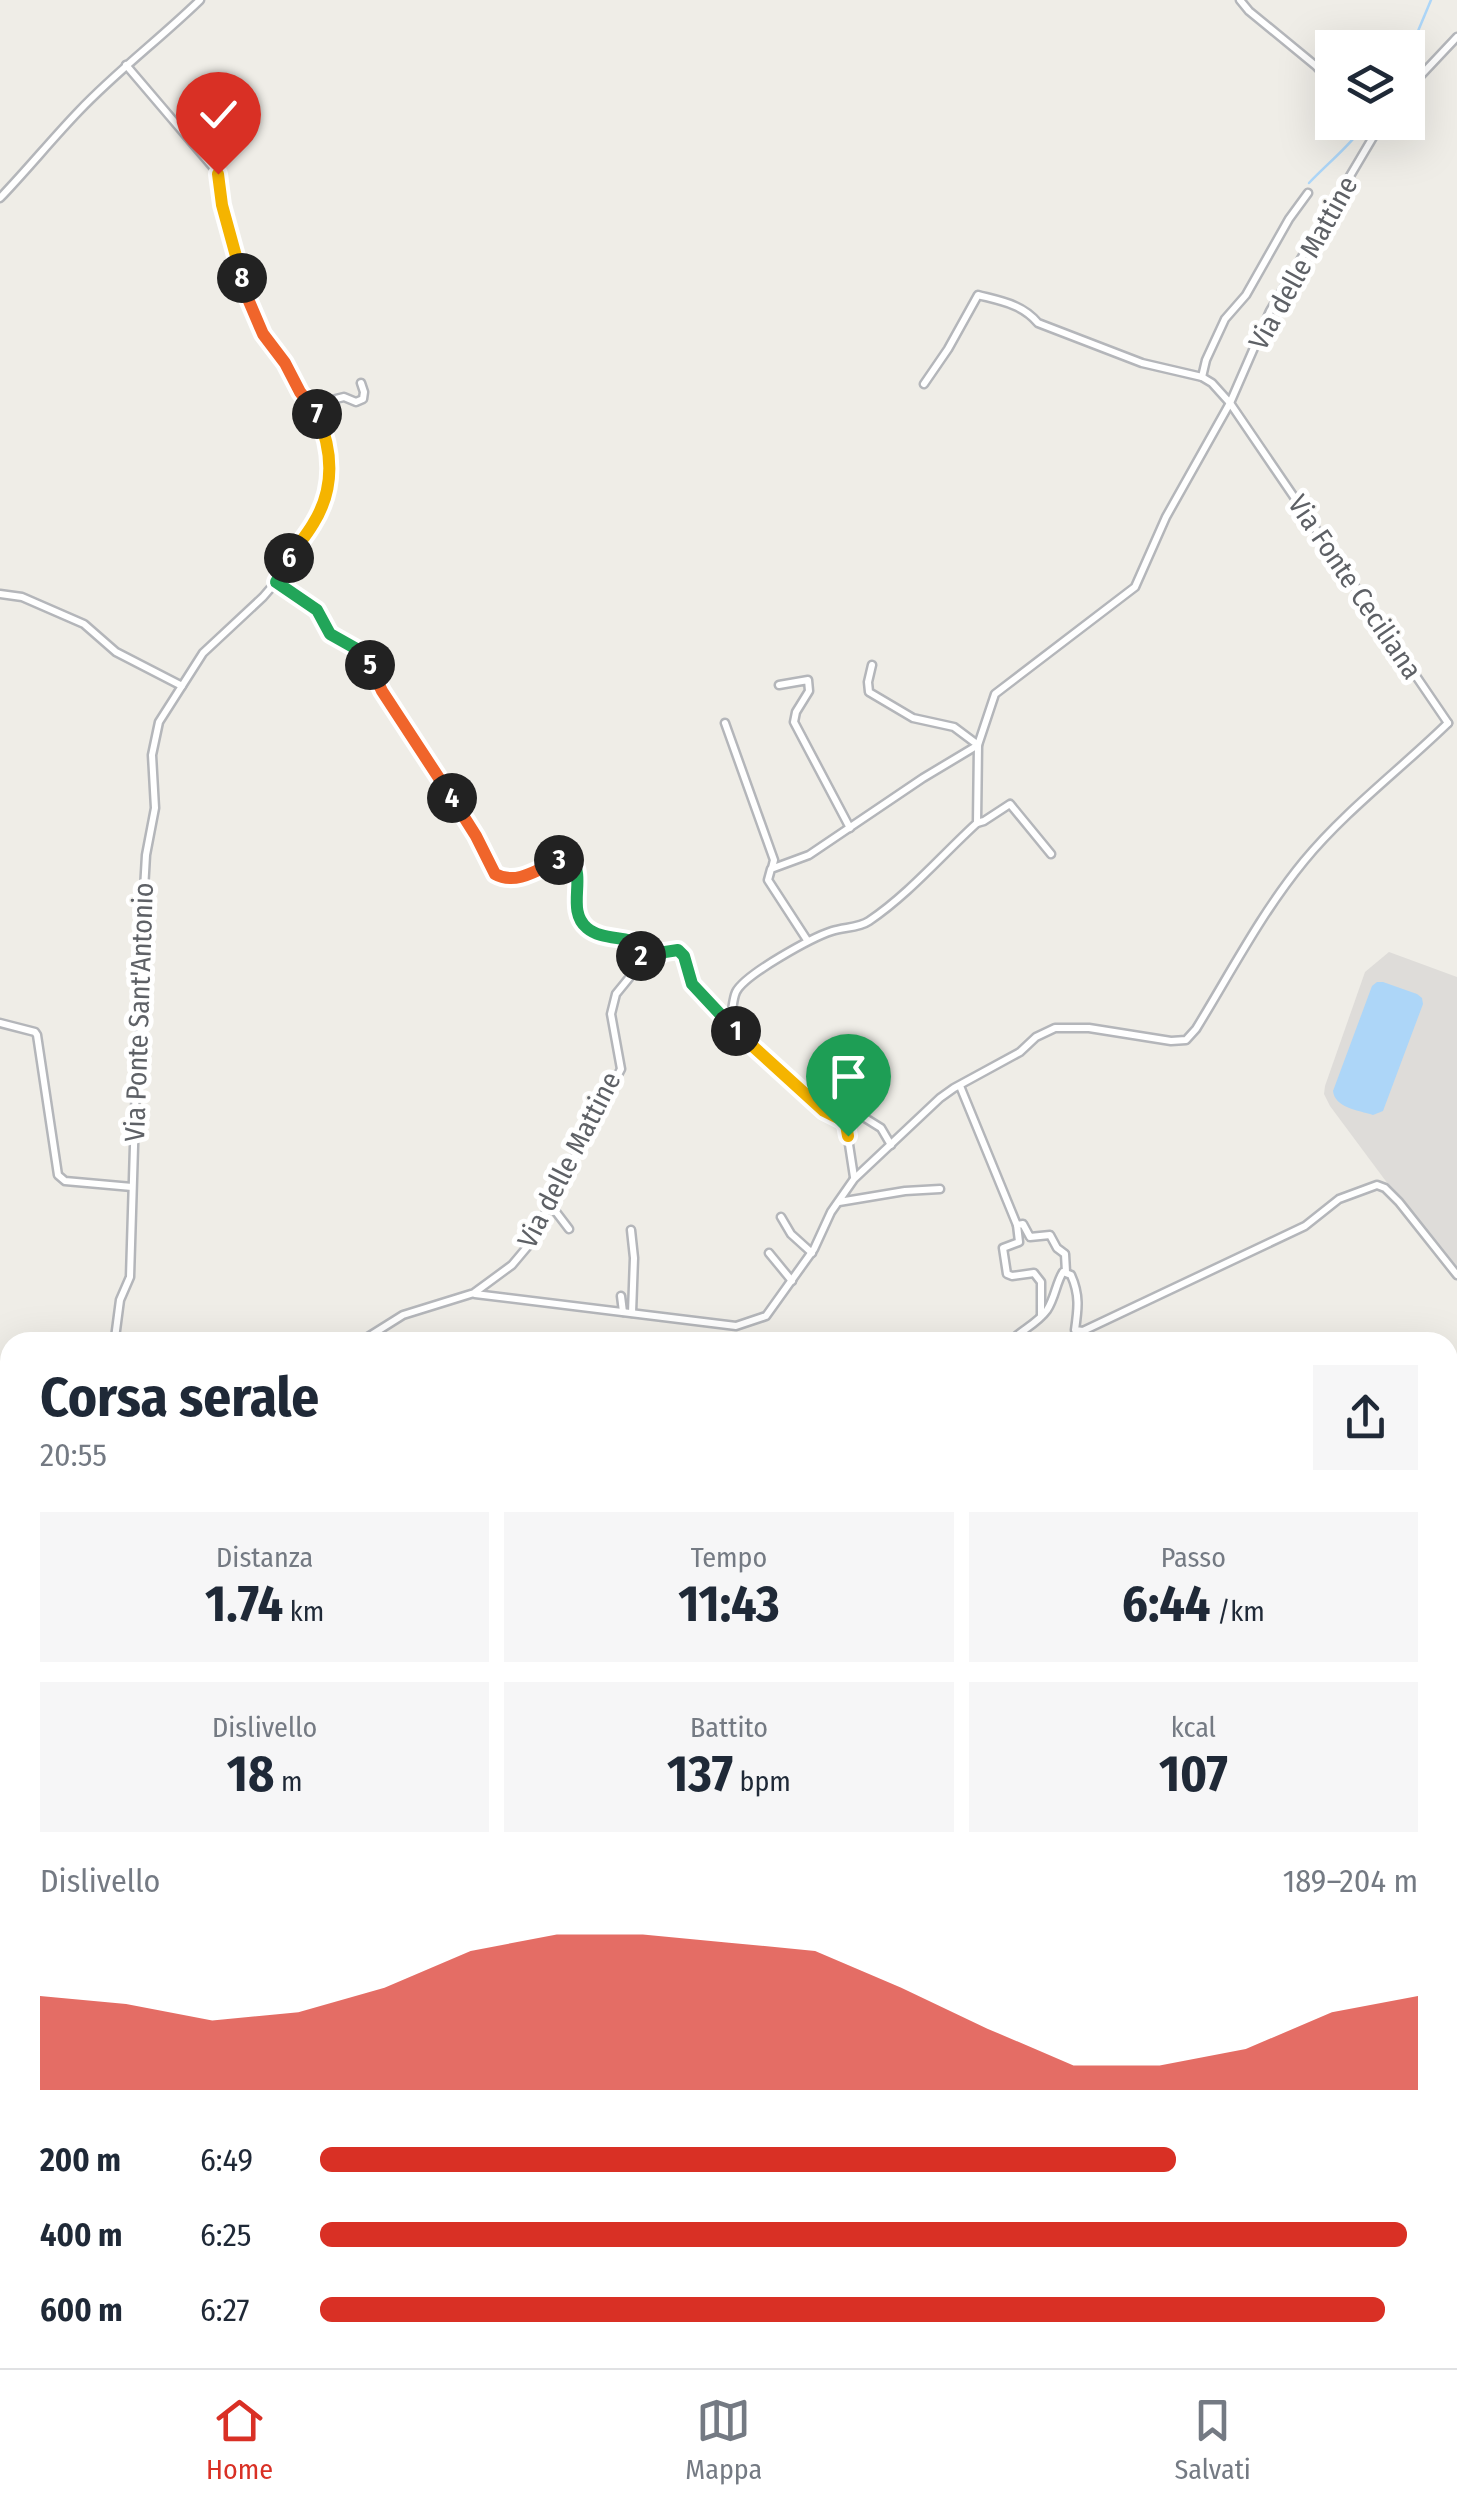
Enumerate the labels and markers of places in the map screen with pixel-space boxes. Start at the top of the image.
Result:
pin [176,72,261,175]
pin: 8 [217,253,267,303]
pin: 7 [292,389,342,439]
pin: 6 [264,533,314,583]
pin: 5 [345,640,395,690]
pin: 4 [427,773,477,823]
pin: 3 [534,835,584,885]
pin: 2 [616,931,666,981]
pin: 1 [711,1006,761,1056]
pin [806,1034,891,1137]

